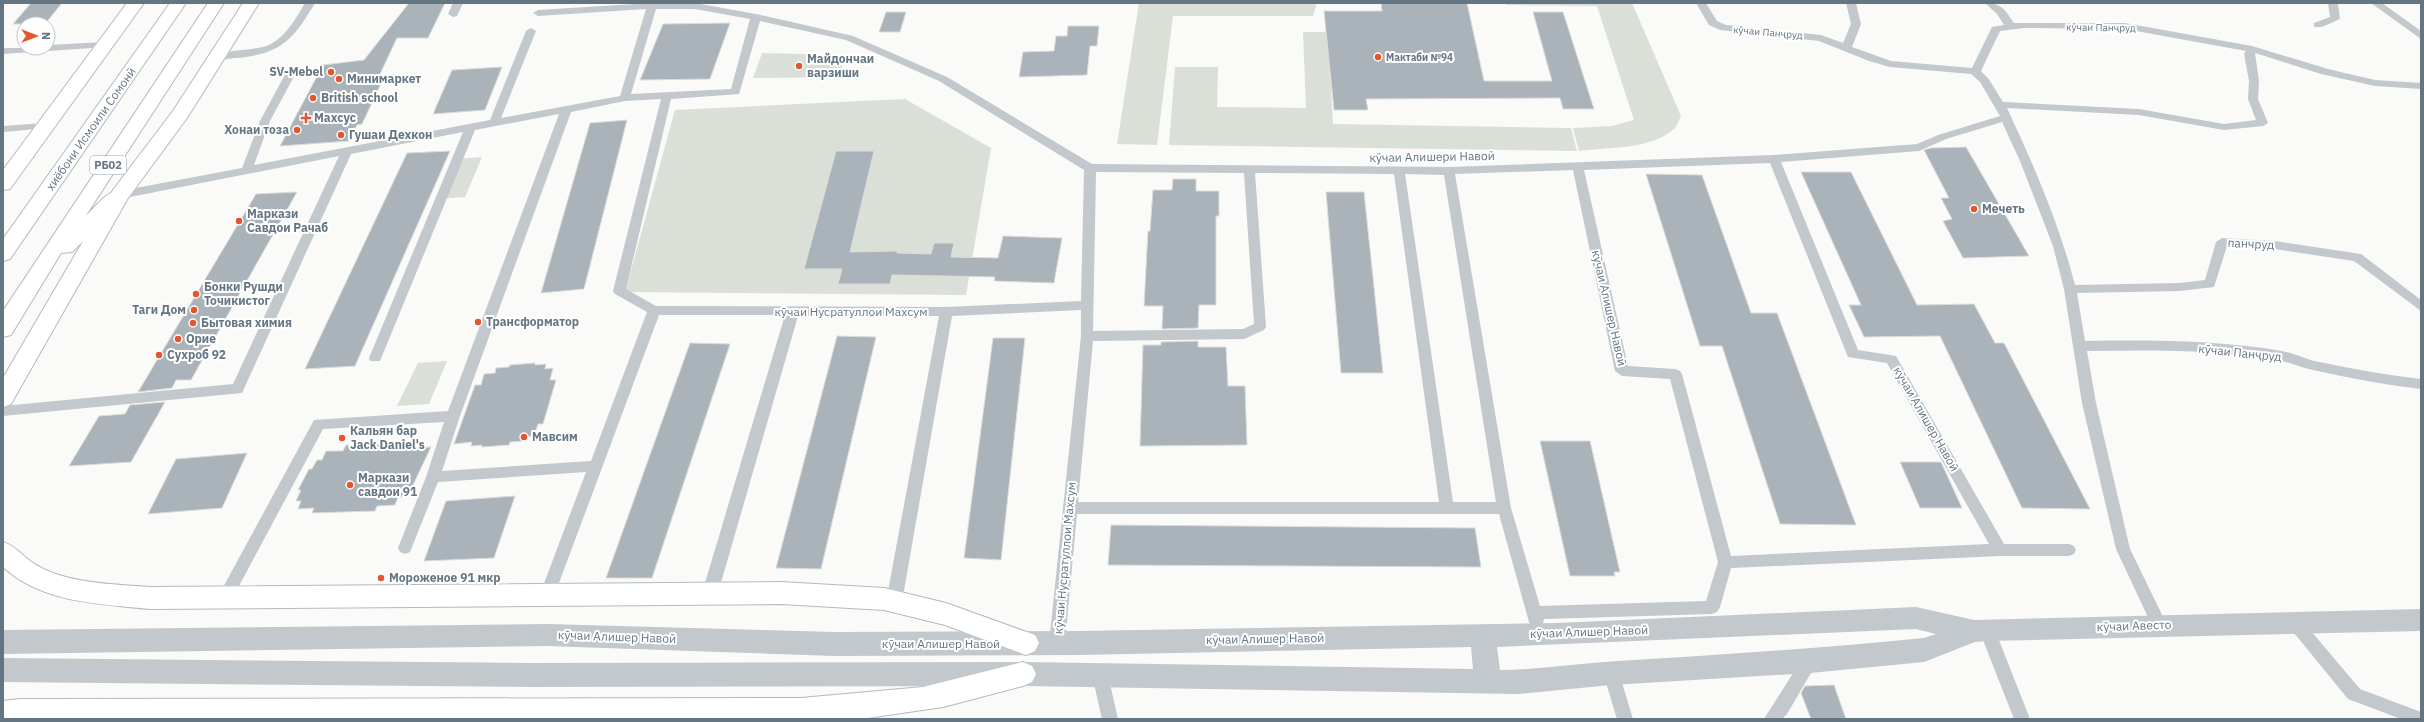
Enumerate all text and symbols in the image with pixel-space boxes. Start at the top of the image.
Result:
north arrow [16,16,56,56]
street label: кӯчаи Панҷруд [2066,20,2136,35]
street label: кӯчаи Панҷруд [1733,23,1803,42]
text: N [39,32,53,40]
place label: Майдончаи варзиши [807,51,874,80]
place label: Мактаби №94 [1386,51,1453,64]
marker: Мактаби №94 [1373,52,1383,62]
marker: Майдончаи варзиши [794,61,804,71]
street label: хиёбони Исмоили Сомонӣ [42,64,139,193]
place label: SV-Mebel [269,64,323,79]
marker: SV-Mebel [326,67,336,77]
place label: Минимаркет [347,71,421,86]
marker: Минимаркет [334,74,344,84]
place label: British school [321,90,398,105]
marker: British school [308,93,318,103]
place label: Махсус [314,110,356,125]
marker: Махсус [301,113,311,123]
place label: Хонаи тоза [224,122,289,137]
marker: Хонаи тоза [292,125,302,135]
place label: Гушаи Дехкон [349,127,432,142]
marker: Гушаи Дехкон [336,130,346,140]
street label: кӯчаи Алишери Навоӣ [1369,148,1495,165]
road number: РБ02 [90,156,126,174]
place label: Мечеть [1982,201,2025,216]
marker: Мечеть [1969,204,1979,214]
place label: Маркази Савдои Рачаб [247,206,328,235]
marker: Маркази Савдои Рачаб [234,216,244,226]
street label: панчруд [2227,235,2275,252]
street label: кӯчаи Алишер Навоӣ [1589,249,1630,367]
place label: Бонки Рушди Точикистог [204,279,283,308]
marker: Бонки Рушди Точикистог [191,289,201,299]
place label: Таги Дом [132,302,186,317]
street label: кӯчаи Нусратуллои Махсум [774,304,928,319]
marker: Таги Дом [189,305,199,315]
place label: Трансформатор [486,314,579,329]
place label: Бытовая химия [201,315,292,330]
marker: Трансформатор [473,317,483,327]
marker: Бытовая химия [188,318,198,328]
place label: Орие [186,331,216,346]
marker: Орие [173,334,183,344]
street label: кӯчаи Панҷруд [2198,341,2282,364]
place label: Сухроб 92 [167,347,226,362]
marker: Сухроб 92 [154,350,164,360]
street label: кӯчаи Алишер Навоӣ [1890,364,1963,474]
place label: Кальян бар Jack Daniel's [350,423,425,452]
place label: Мавсим [532,429,578,444]
marker: Мавсим [519,432,529,442]
marker: Кальян бар Jack Daniel's [337,433,347,443]
place label: Маркази савдои 91 [358,470,417,499]
marker: Маркази савдои 91 [345,480,355,490]
street label: кӯчаи Нусратуллои Махсум [1050,481,1079,635]
place label: Мороженое 91 мкр [389,570,501,585]
marker: Мороженое 91 мкр [376,573,386,583]
street label: кӯчаи Авесто [2096,617,2172,634]
street label: кӯчаи Алишер Навоӣ [1530,622,1648,641]
street label: кӯчаи Алишер Навоӣ [558,627,676,646]
street label: кӯчаи Алишер Навоӣ [1206,630,1324,647]
street label: кӯчаи Алишер Навоӣ [882,636,1000,651]

